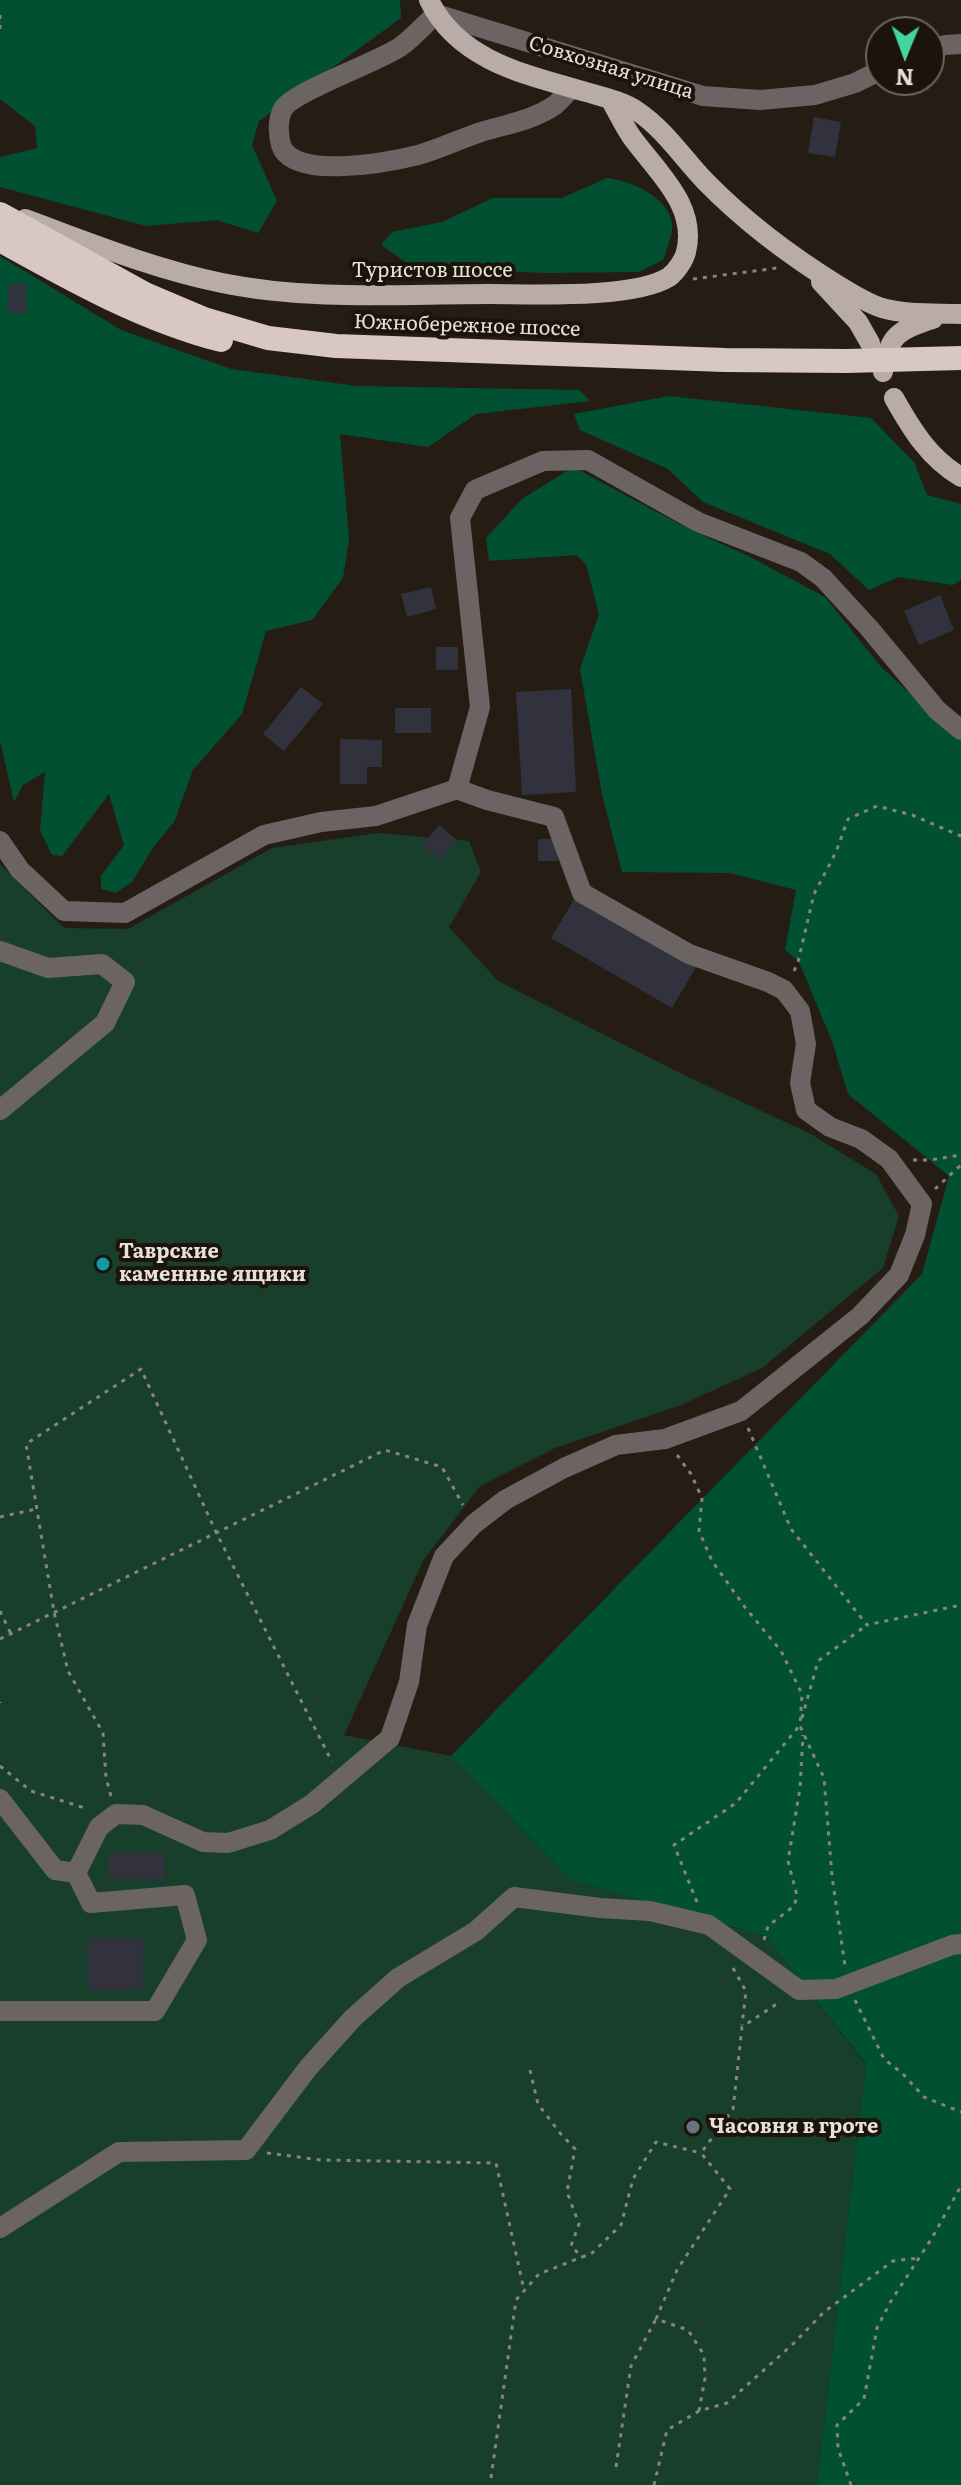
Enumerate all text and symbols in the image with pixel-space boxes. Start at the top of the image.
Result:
north arrow [865,16,945,96]
street label: Совхозная улица [526,32,696,104]
text: N [895,62,914,95]
street label: Туристов шоссе [351,259,513,283]
street label: Южнобережное шоссе [353,310,581,342]
place label: Таврские каменные ящики [119,1240,306,1287]
marker: Таврские каменные ящики [94,1255,112,1273]
place label: Часовня в гроте [709,2115,878,2139]
marker: Часовня в гроте [684,2118,702,2136]

